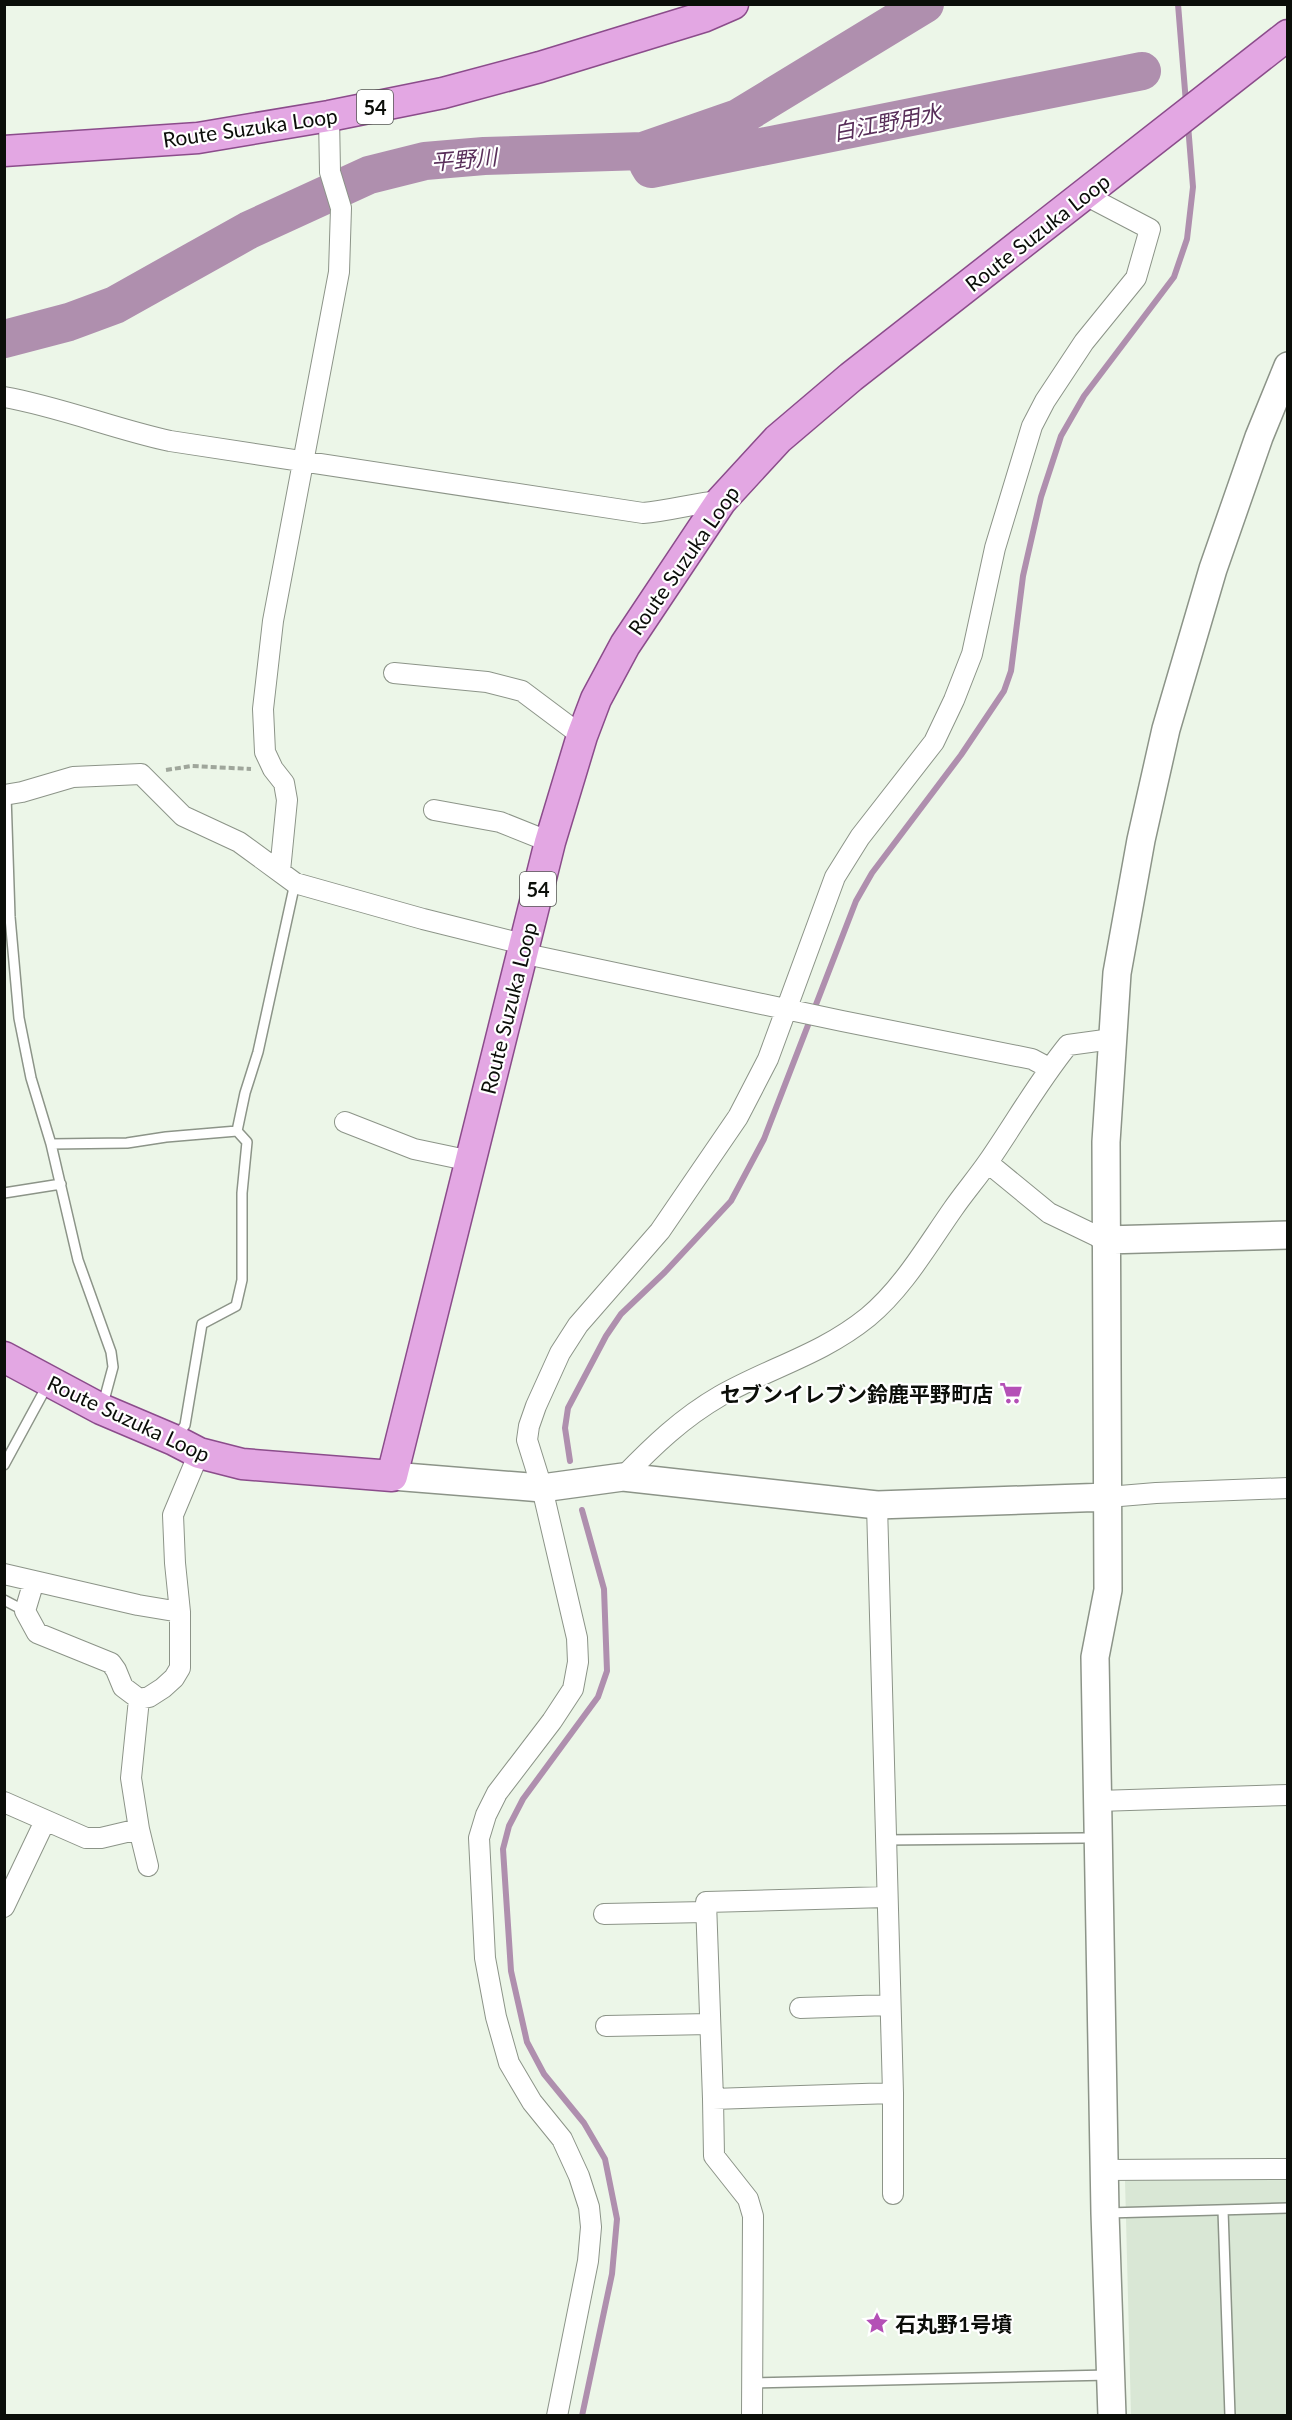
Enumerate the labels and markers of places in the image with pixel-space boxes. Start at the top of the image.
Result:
supermarket icon: セブンイレブン鈴鹿平野町店 [998,1380,1024,1406]
place label: セブンイレブン鈴鹿平野町店 [720,1381,993,1406]
place icon: 石丸野1号墳 [864,2310,890,2336]
place label: 石丸野1号墳 [895,2311,1012,2336]

